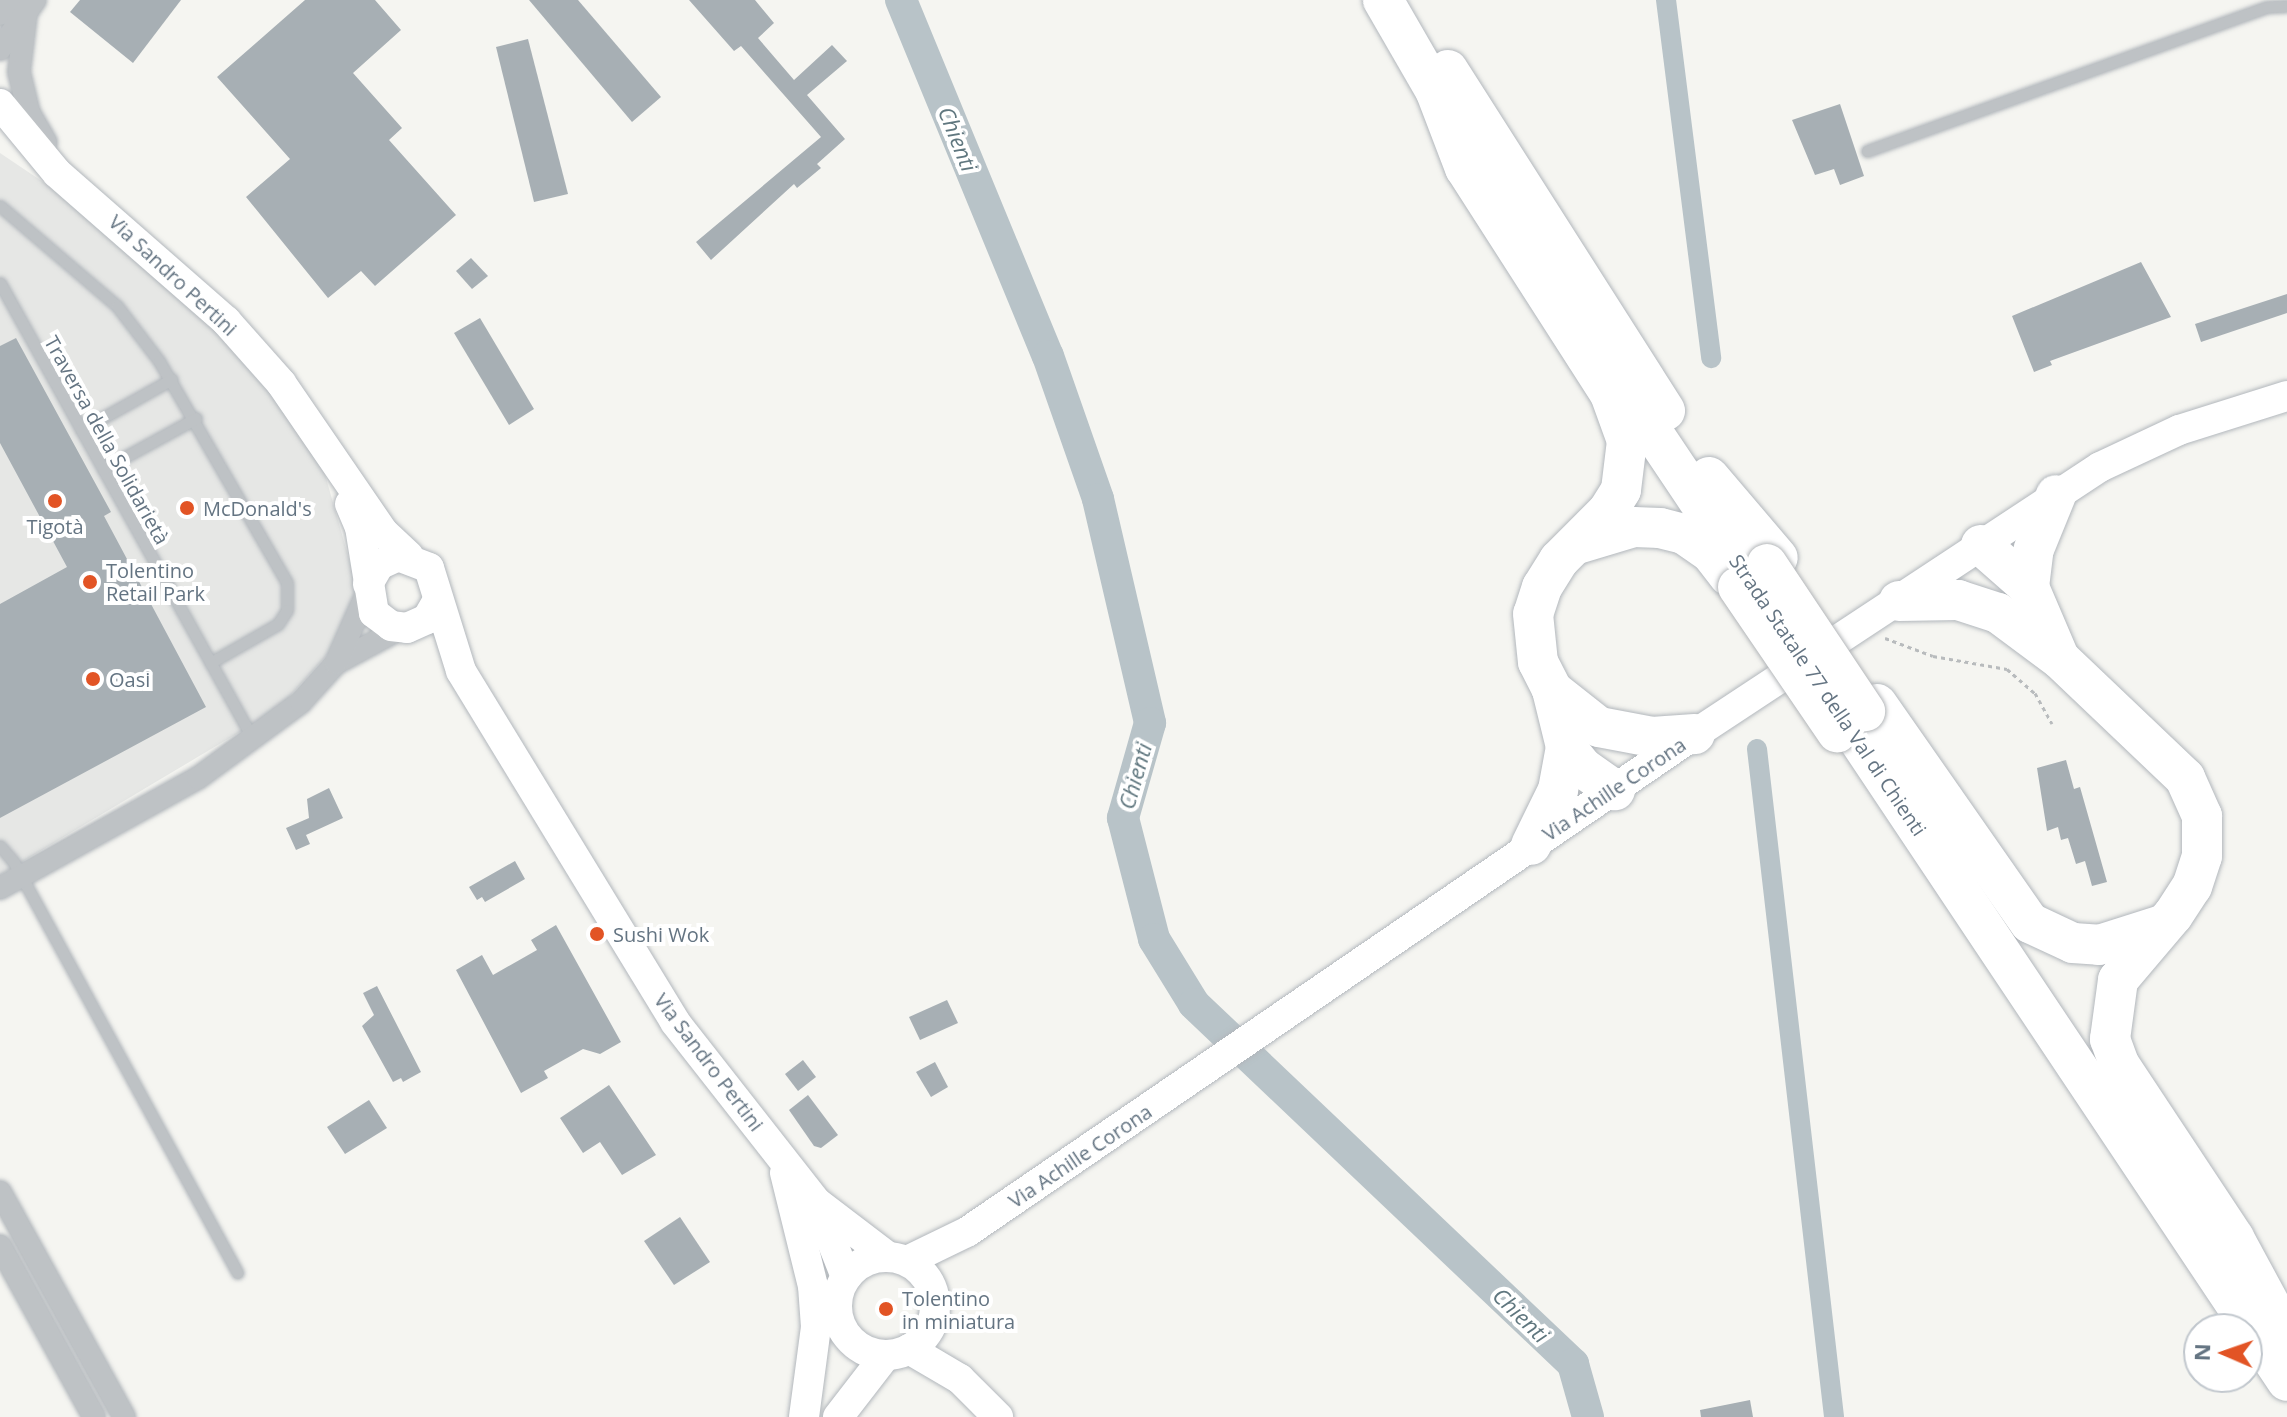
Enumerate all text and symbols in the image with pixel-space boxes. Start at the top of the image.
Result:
water label: Chienti [933,103,983,175]
street label: Via Sandro Pertini [104,210,242,340]
street label: Traversa della Solidarietà [40,332,174,548]
marker: Tigotà [46,492,64,510]
place label: McDonald's [203,496,312,520]
marker: McDonald's [178,499,196,517]
place label: Tigotà [26,514,84,538]
street label: Strada Statale 77 della Val di Chienti [1725,550,1931,840]
place label: Tolentino Retail Park [106,558,205,605]
marker: Tolentino Retail Park [81,573,99,591]
place label: Oasi [109,667,150,691]
marker: Oasi [84,670,102,688]
street label: Via Achille Corona [1538,732,1690,846]
water label: Chienti [1113,740,1157,812]
place label: Sushi Wok [613,922,709,946]
marker: Sushi Wok [588,925,606,943]
street label: Via Sandro Pertini [649,988,769,1136]
street label: Via Achille Corona [1004,1099,1156,1213]
water label: Chienti [1488,1282,1554,1348]
place label: Tolentino in miniatura [902,1286,1015,1333]
marker: Tolentino in miniatura [877,1300,895,1318]
north arrow [2183,1313,2263,1393]
text: N [2186,1343,2216,1362]

